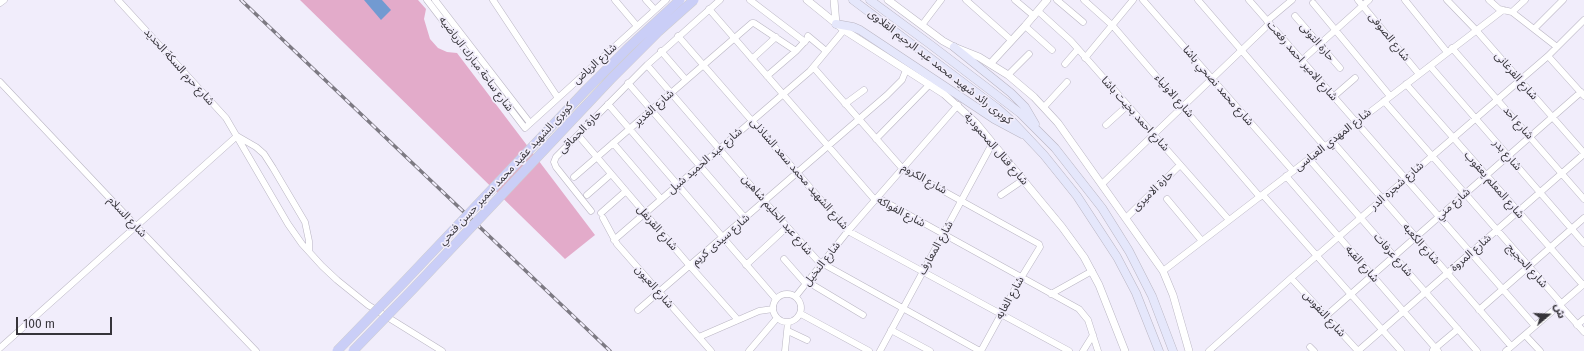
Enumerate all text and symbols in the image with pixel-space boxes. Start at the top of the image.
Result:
street label: كوبرى رائد شهيد محمد عبد الرحيم القلاوى [865,7,1015,127]
street label: شارع الصوفى [1365,10,1413,64]
street label: شارع ساحة مبارك الرياضيه [436,14,516,114]
street label: شارع الامير احمد رفعت [1264,19,1340,103]
street label: حارة التونى [1297,20,1337,64]
street label: شارع حرم السكة الحديد [141,26,217,108]
street label: شارع الرياض [570,41,620,87]
street label: شارع محمد نصحي باشا [1180,43,1256,129]
street label: شارع الفرغانى [1492,49,1540,103]
street label: شارع الاولياء [1152,72,1196,120]
street label: شارع احمد بخيت باشا [1098,74,1172,154]
street label: شارع الغدير [631,87,677,129]
street label: كوبرى الشهيد عقيد محمد سمير حسن فتحي [436,100,576,248]
street label: شارع احد [1500,104,1536,142]
street label: شارع المهدي العباسى [1292,106,1374,174]
street label: حارة الحماقى [556,108,604,156]
street label: شارع قنال المحمودية [961,110,1031,188]
street label: شارع الشهيد محمد سعد الشاذلى [747,116,851,232]
street label: شارع عبد الحميد شبل [665,125,745,197]
street label: شارع بدر [1490,137,1524,173]
street label: شارع المعلم يعقوب [1461,149,1527,221]
street label: شارع شجره الدر [1368,159,1426,213]
street label: شارع الكروم [899,161,949,197]
street label: حارة الاميرى [1130,168,1176,214]
street label: شارع عبد الحليم شاهين [739,172,815,258]
street label: شارع مني [1433,185,1473,223]
street label: شارع السلام [105,194,149,240]
street label: شارع الفواكه [875,194,927,230]
street label: شارع القرنفل [634,203,680,253]
street label: شارع سيدى كريم [689,211,753,269]
street label: شارع المعارف [916,219,956,277]
street label: شارع الكعبه [1400,221,1442,267]
street label: شارع عرفات [1371,231,1415,279]
street label: شارع المروة [1448,232,1494,274]
street label: شارع النخيل [801,239,843,289]
street label: شارع الحجيج [1504,241,1550,291]
street label: شارع القبه [1342,243,1382,285]
street label: شارع العيون [632,263,676,311]
street label: شارع الغابه [993,274,1027,322]
street label: شارع النفوس [1300,288,1348,340]
north arrow [1528,295,1568,335]
text: ش [1551,302,1568,320]
scale bar [18,309,114,335]
text: 100 m [23,317,55,331]

